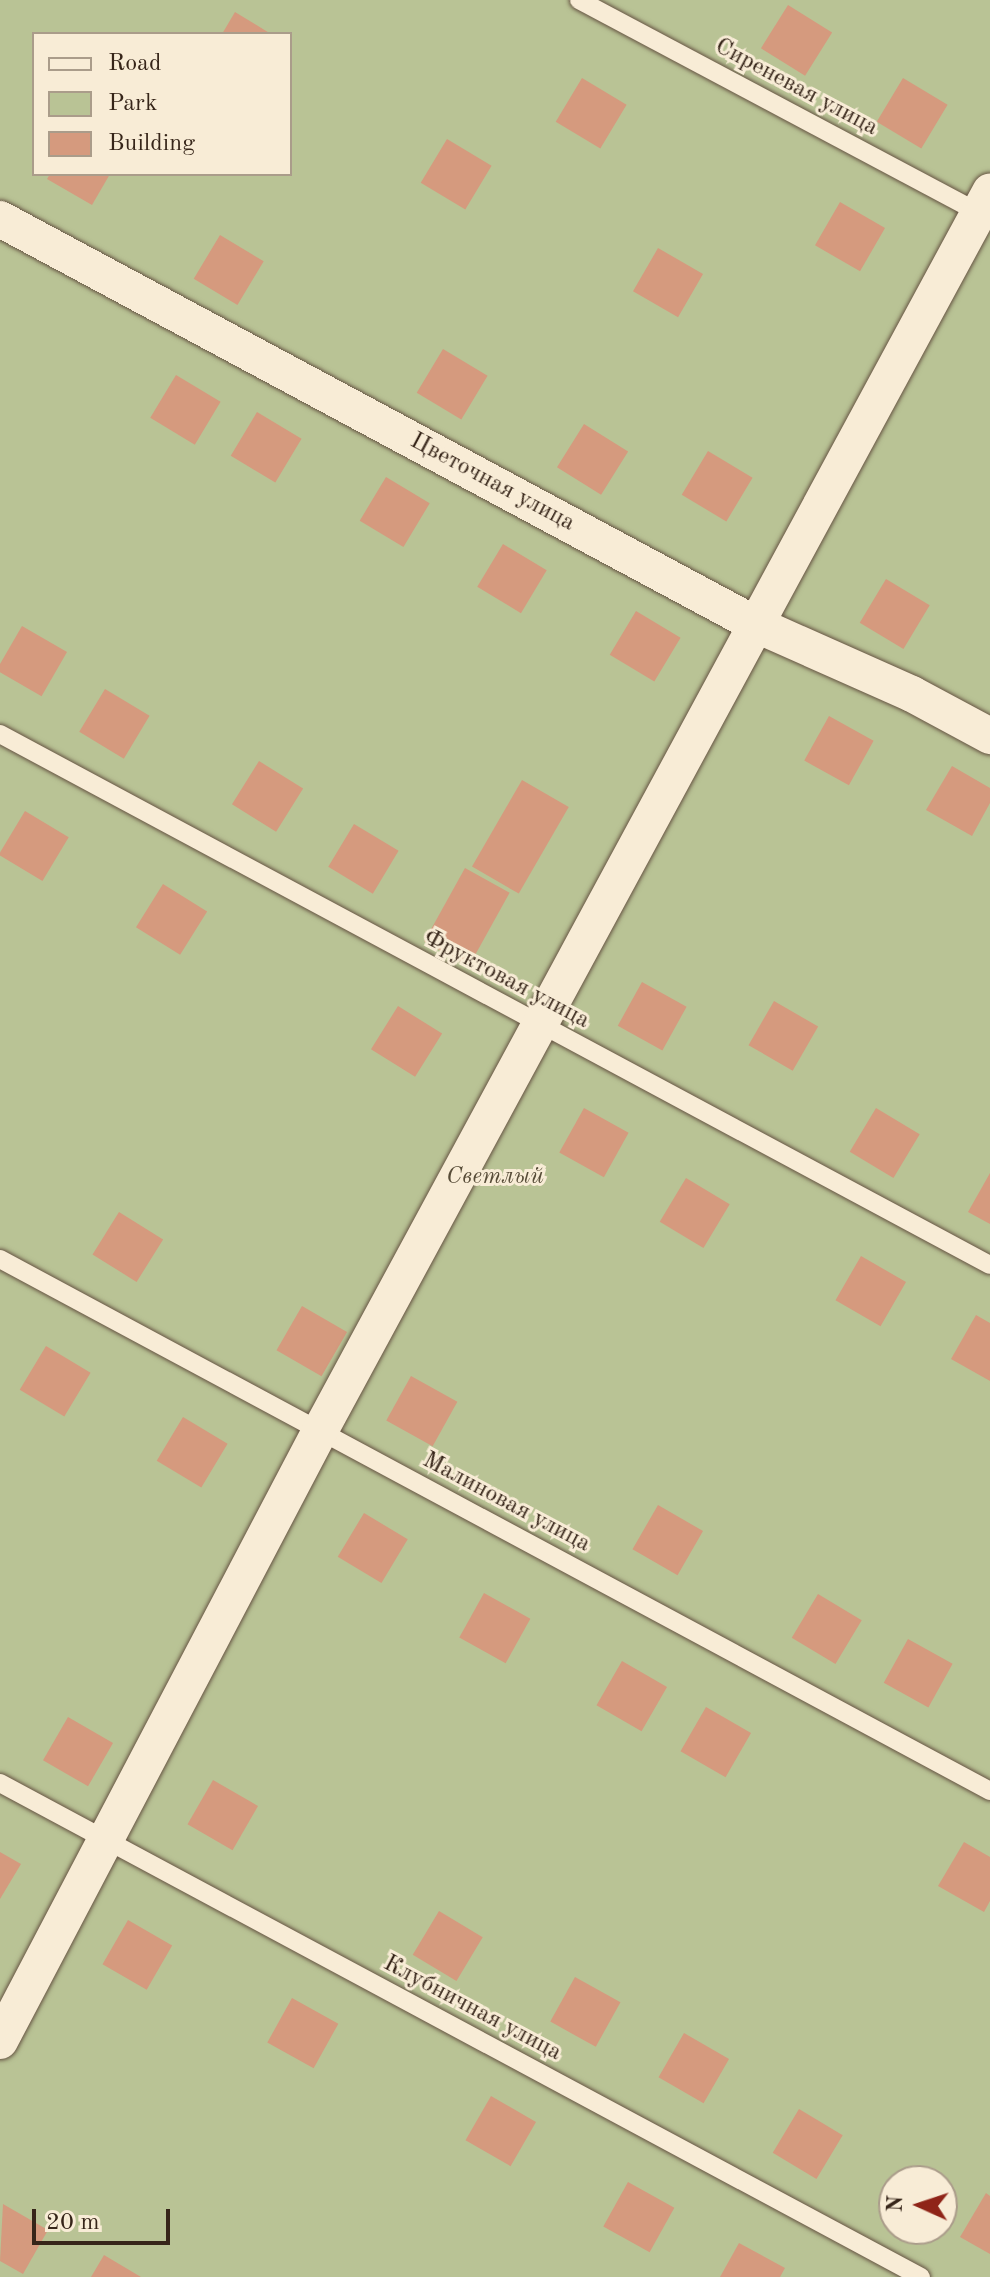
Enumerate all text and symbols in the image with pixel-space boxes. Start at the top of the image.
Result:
legend [32,32,292,176]
street label: Сиреневая улица [709,33,883,143]
text: Road [108,52,161,76]
text: Park [108,92,157,116]
text: Building [108,132,195,156]
street label: Цветочная улица [405,427,579,539]
street label: Фруктовая улица [418,924,594,1036]
park label: Светлый [446,1164,544,1192]
street label: Малиновая улица [417,1447,595,1559]
street label: Клубничная улица [378,1950,566,2068]
north arrow [878,2165,958,2245]
scale bar [36,2193,174,2243]
text: N [885,2195,907,2213]
text: 20 m [46,2211,100,2235]

